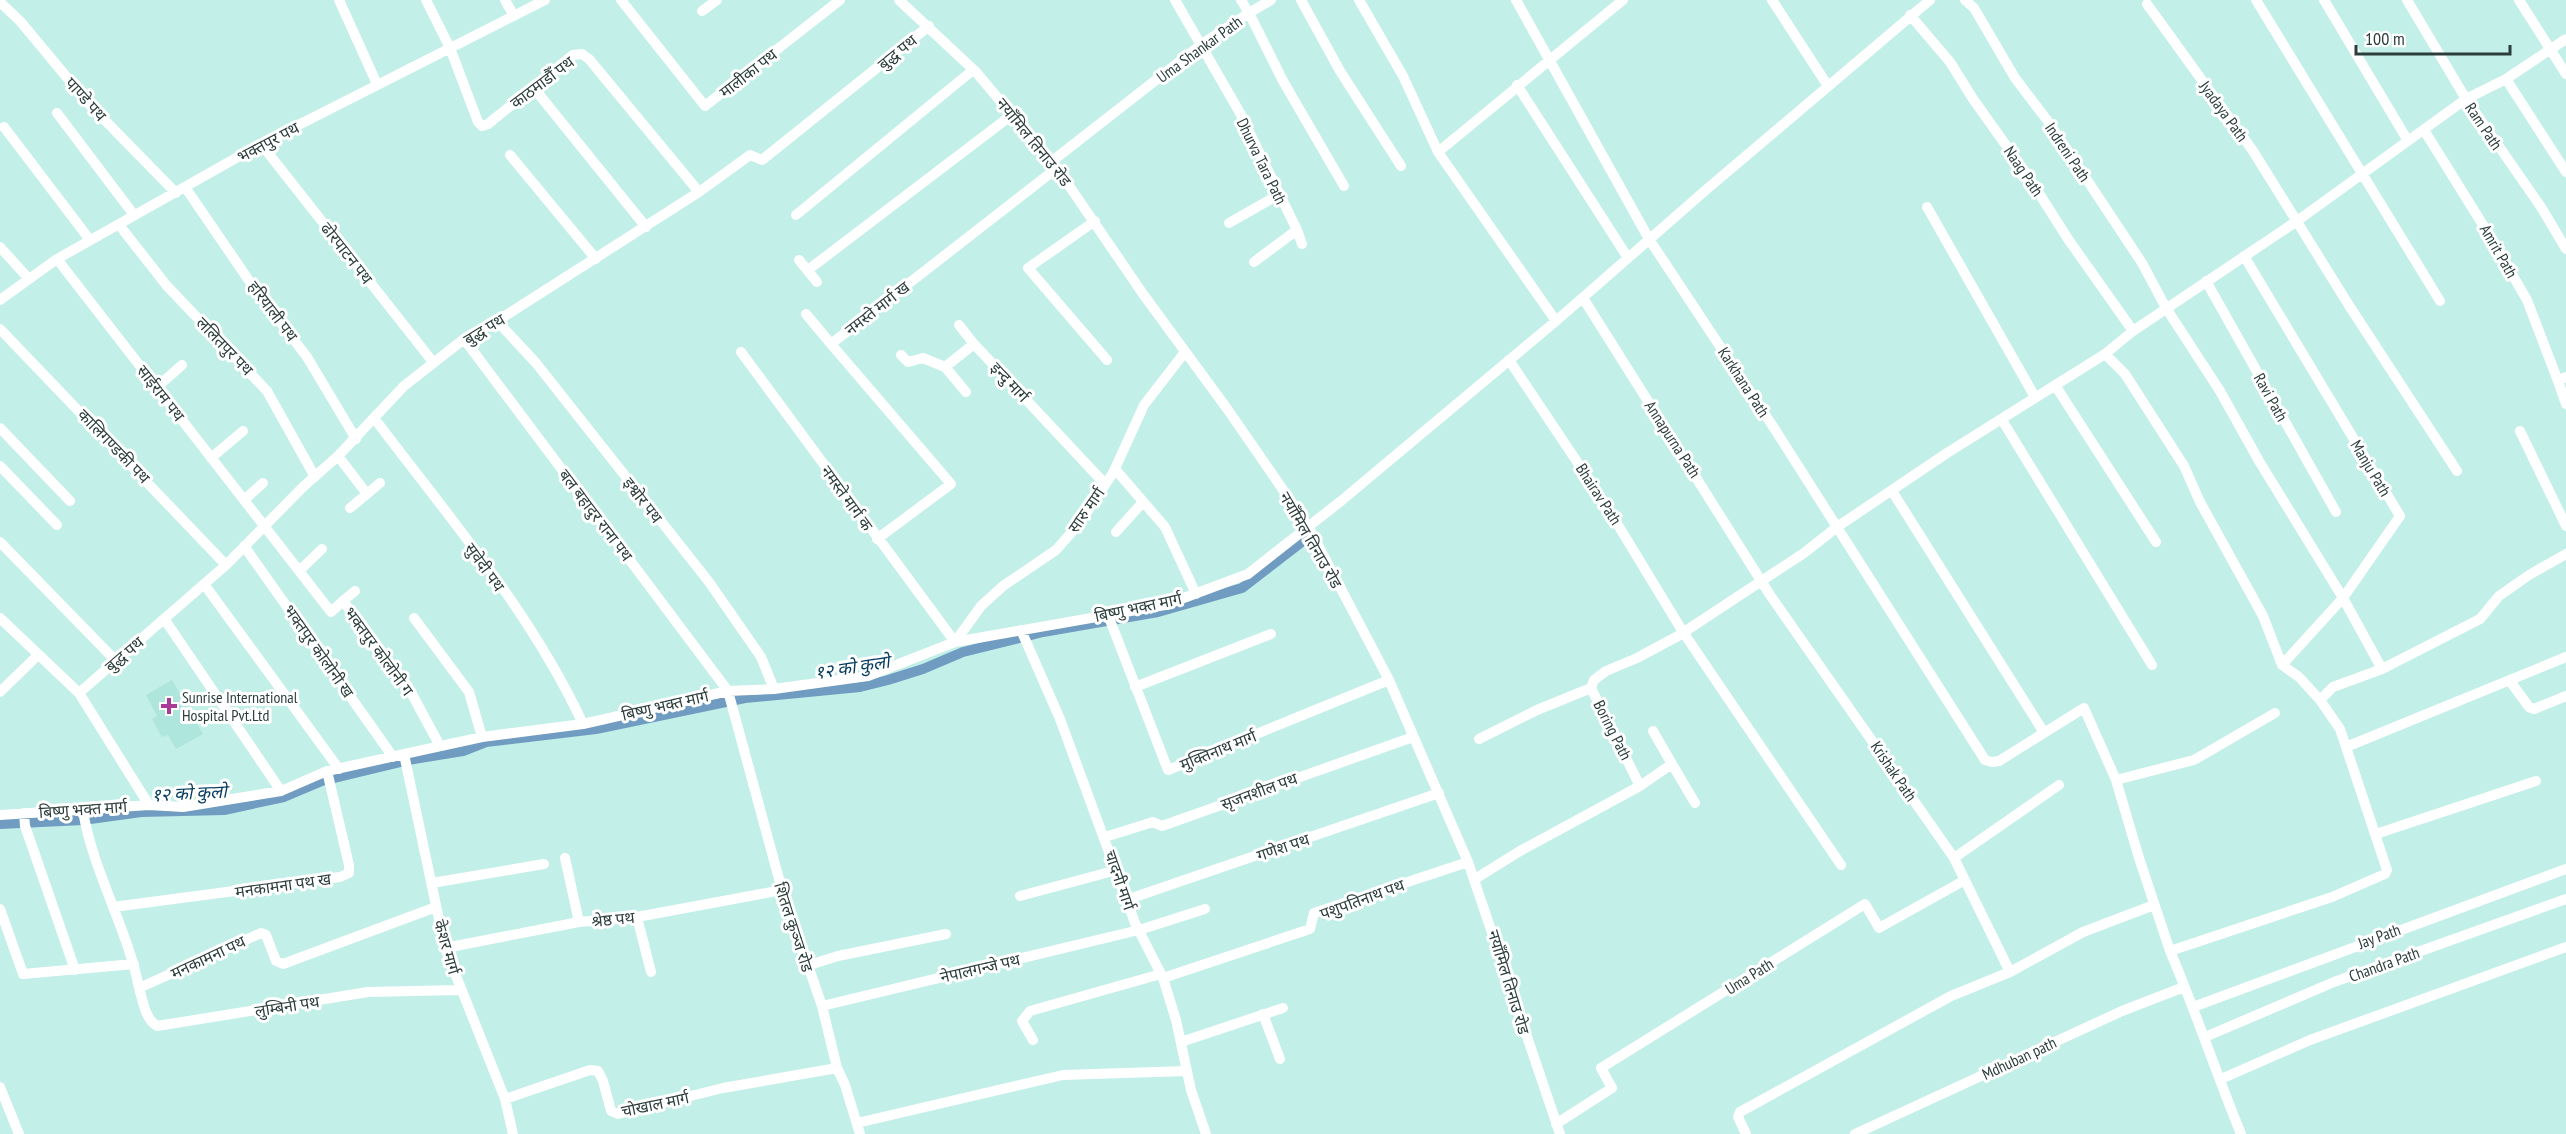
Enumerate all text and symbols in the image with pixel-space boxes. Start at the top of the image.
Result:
street label: Uma Shankar Path [1152,11,1246,87]
scale bar [2356,18,2510,56]
text: 100 m [2365,27,2405,50]
street label: बुद्ध पथ [873,30,922,75]
street label: मालीका पथ [715,44,781,102]
street label: काठमाडौँ पथ [506,51,579,113]
street label: पाण्डे पथ [61,73,111,126]
street label: Jyadaya Path [2195,76,2253,145]
street label: नयाँमिल तिनाउ रोड [992,94,1076,191]
street label: Ram Path [2461,99,2507,153]
street label: Dhurva Tara Path [1233,115,1291,207]
street label: भक्तपुर पथ [234,117,304,168]
street label: Indreni Path [2041,119,2095,185]
street label: Naag Path [2000,142,2048,200]
street label: ढोरपाटन पथ [317,218,378,288]
street label: Amrit Path [2476,221,2522,281]
street label: नमस्ते मार्ग ख [841,276,914,339]
street label: हरियाली पथ [244,277,303,346]
street label: बुद्ध पथ [460,309,509,350]
street label: ललितपुर पथ [192,313,258,381]
street label: Karkhana Path [1714,343,1774,421]
street label: इन्दु मार्ग [986,358,1034,408]
street label: साईराम पथ [133,361,190,426]
street label: Ravi Path [2250,370,2292,424]
street label: Annapurna Path [1641,397,1705,481]
street label: कालिगण्डकी पथ [74,405,155,488]
street label: Manju Path [2346,436,2396,500]
street label: Bhairav Path [1572,460,1626,528]
street label: नमस्ते मार्ग क [817,462,878,535]
street label: बल बहादुर राना पथ [554,465,638,566]
street label: इश्वोर पथ [619,473,667,527]
street label: सारु मार्ग [1063,483,1109,536]
street label: नयाँमिल तिनाउ रोड [1275,488,1347,592]
street label: सुवेदी पथ [460,539,510,596]
street label: बिष्णु भक्त मार्ग [1093,588,1185,627]
street label: भक्तपुर कोलोनी ख [279,601,359,703]
street label: भक्तपुर कोलोनी ग [339,603,418,701]
street label: बुद्ध पथ [100,631,149,677]
water label: १२ को कुलो [813,649,894,684]
street label: बिष्णु भक्त मार्ग [620,685,712,726]
place label: Sunrise International Hospital Pvt.Ltd [182,687,298,725]
marker: Sunrise International Hospital Pvt.Ltd [160,697,178,715]
street label: Boring Path [1590,697,1636,763]
street label: मुक्तिनाथ मार्ग [1177,725,1260,775]
street label: Krishak Path [1867,737,1921,805]
street label: सृजनशील पथ [1218,768,1301,815]
water label: १२ को कुलो [151,779,231,806]
street label: बिष्णु भक्त मार्ग [38,796,129,823]
street label: गणेश पथ [1254,828,1313,865]
street label: चादनी मार्ग [1100,847,1140,913]
street label: मनकामना पथ ख [234,868,333,902]
street label: पशुपतिनाथ पथ [1317,874,1408,924]
street label: शितल कुञ्ज रोड [769,880,818,975]
street label: श्रेष्ठ पथ [590,907,636,931]
street label: केशर मार्ग [430,917,465,978]
street label: Jay Path [2354,919,2403,953]
street label: नयाँमिल तिनाउ रोड [1484,927,1534,1037]
street label: मनकामना पथ [167,931,249,983]
street label: Chandra Path [2346,942,2422,986]
street label: नेपालगन्जे पथ [938,949,1023,987]
street label: Uma Path [1721,953,1777,999]
street label: लुम्बिनी पथ [253,991,322,1022]
street label: Mdhuban path [1979,1032,2059,1084]
street label: चोखाल मार्ग [619,1087,692,1121]

